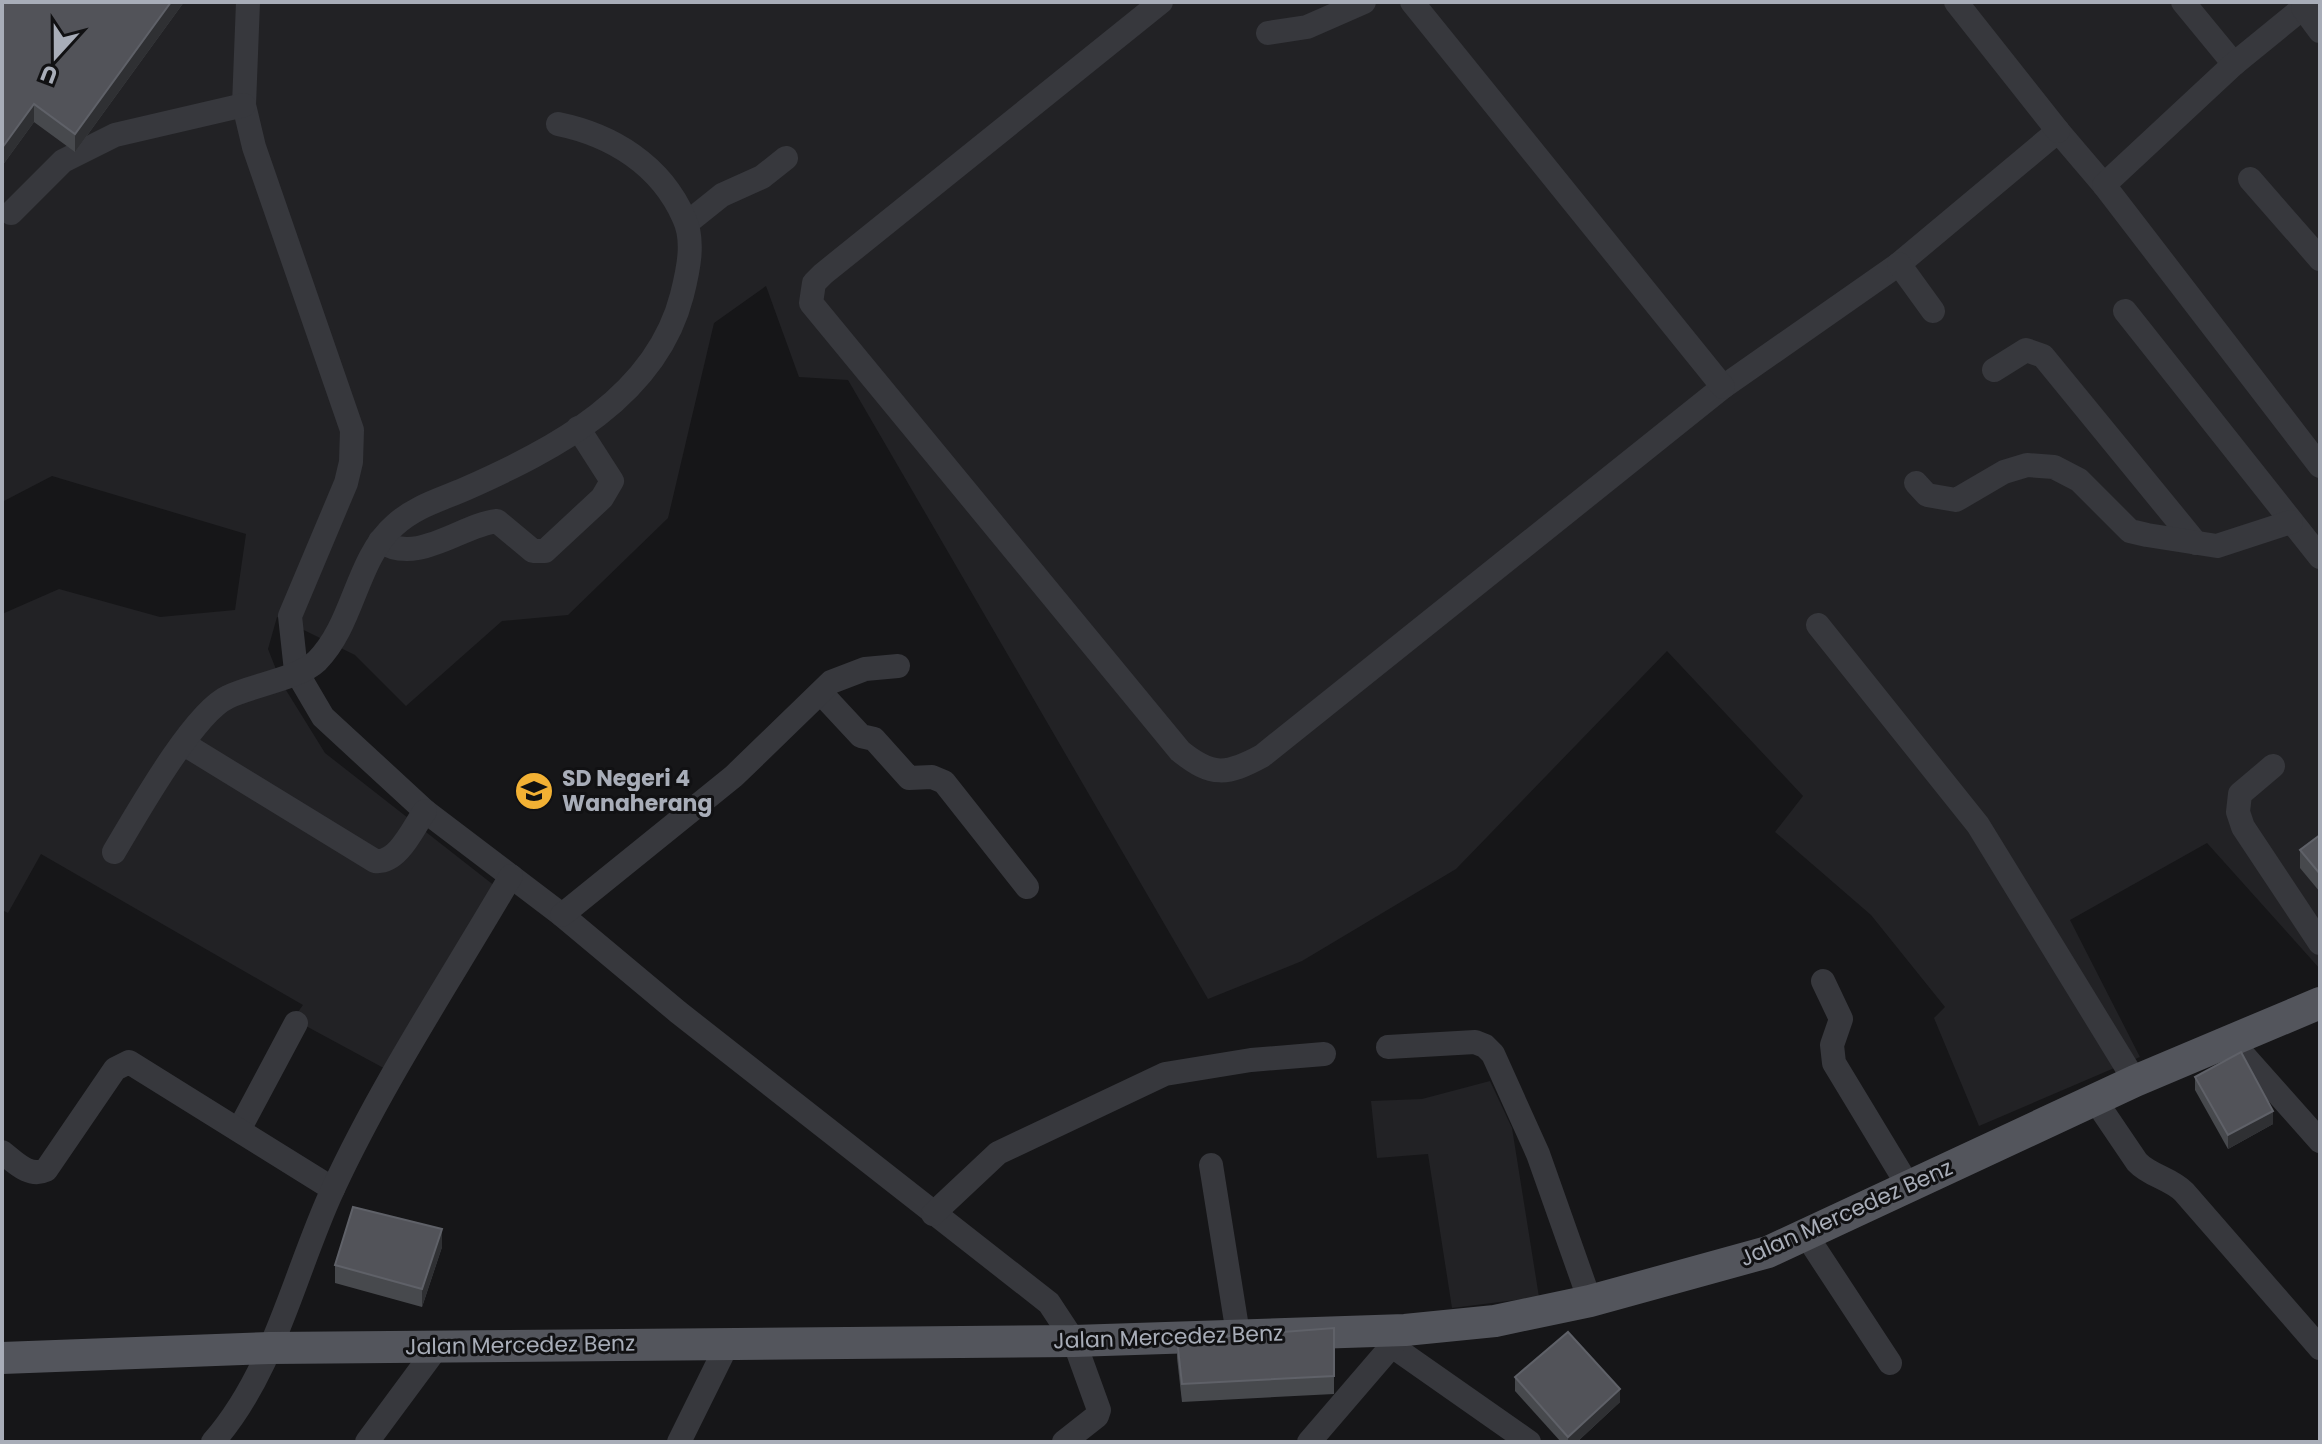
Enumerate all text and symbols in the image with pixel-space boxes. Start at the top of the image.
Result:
north arrow [16,16,96,96]
text: U [36,57,62,91]
place label: SD Negeri 4 Wanaherang [562,763,712,819]
school or university icon: SD Negeri 4 Wanaherang [513,770,555,812]
street label: Jalan Mercedez Benz [1735,1152,1957,1274]
street label: Jalan Mercedez Benz [1052,1317,1284,1357]
street label: Jalan Mercedez Benz [405,1327,635,1363]

